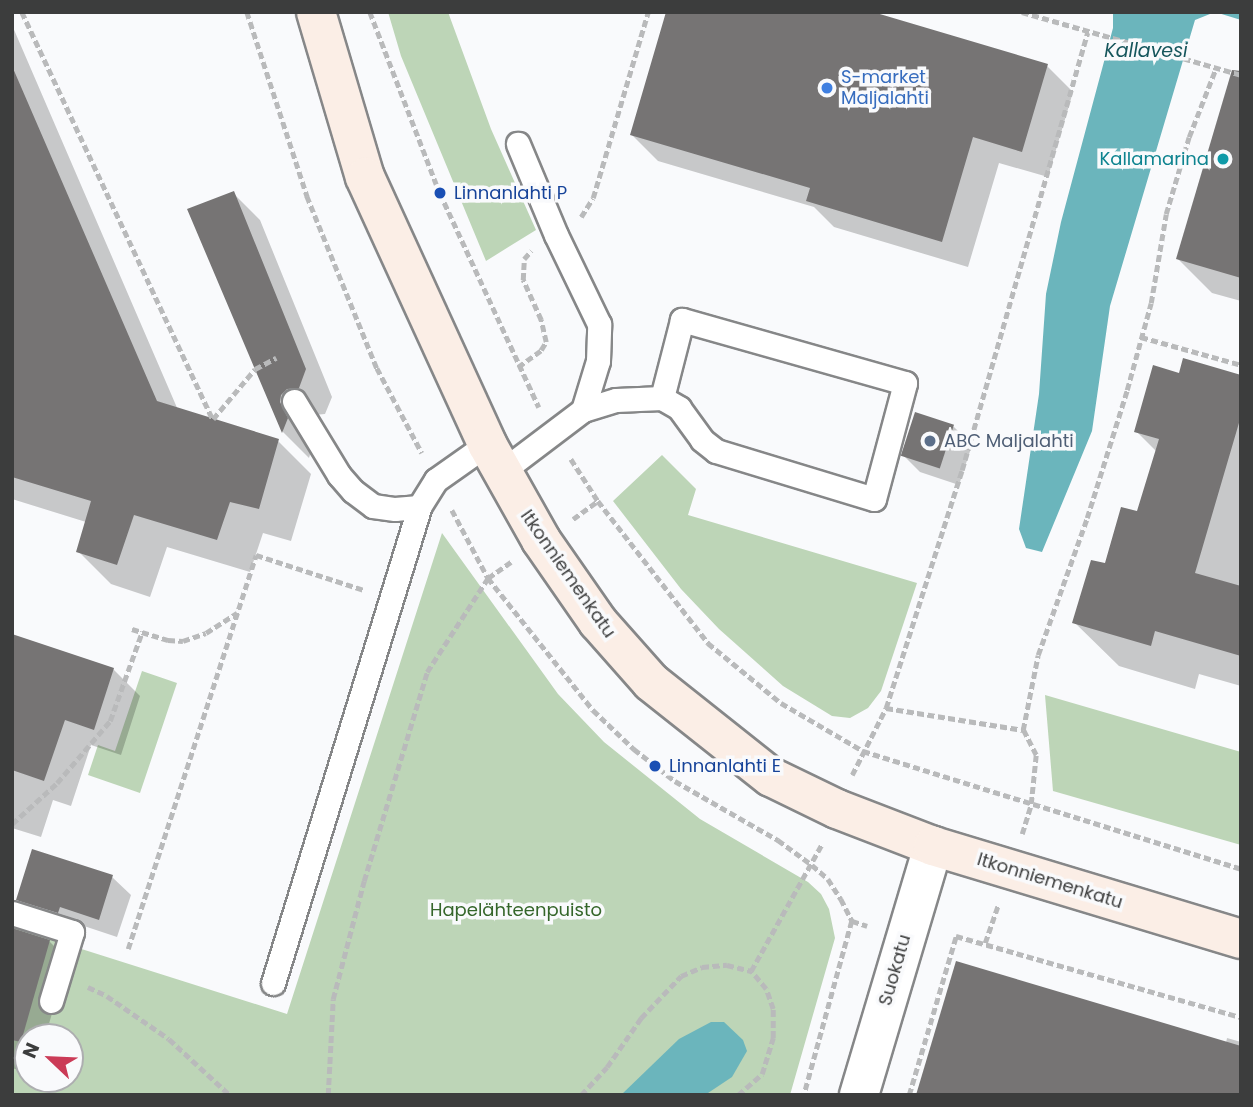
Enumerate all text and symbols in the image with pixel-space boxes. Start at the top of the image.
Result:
water label: Kallavesi [1104,40,1188,62]
place label: S-market Maljalahti [841,67,929,110]
marker: S-market Maljalahti [819,80,835,96]
place label: Kallamarina [1099,148,1209,170]
marker: Kallamarina [1215,151,1231,167]
place label: Linnanlahti P [454,182,567,204]
marker: Linnanlahti P [432,185,448,201]
place label: ABC Maljalahti [944,430,1074,452]
marker: ABC Maljalahti [922,433,938,449]
street label: Itkonniemenkatu [516,506,620,642]
place label: Linnanlahti E [669,755,781,777]
marker: Linnanlahti E [647,758,663,774]
street label: Itkonniemenkatu [975,849,1125,913]
park label: Hapelähteenpuisto [430,899,602,921]
street label: Suokatu [875,932,915,1008]
north arrow [14,1023,84,1093]
text: N [16,1039,46,1062]

